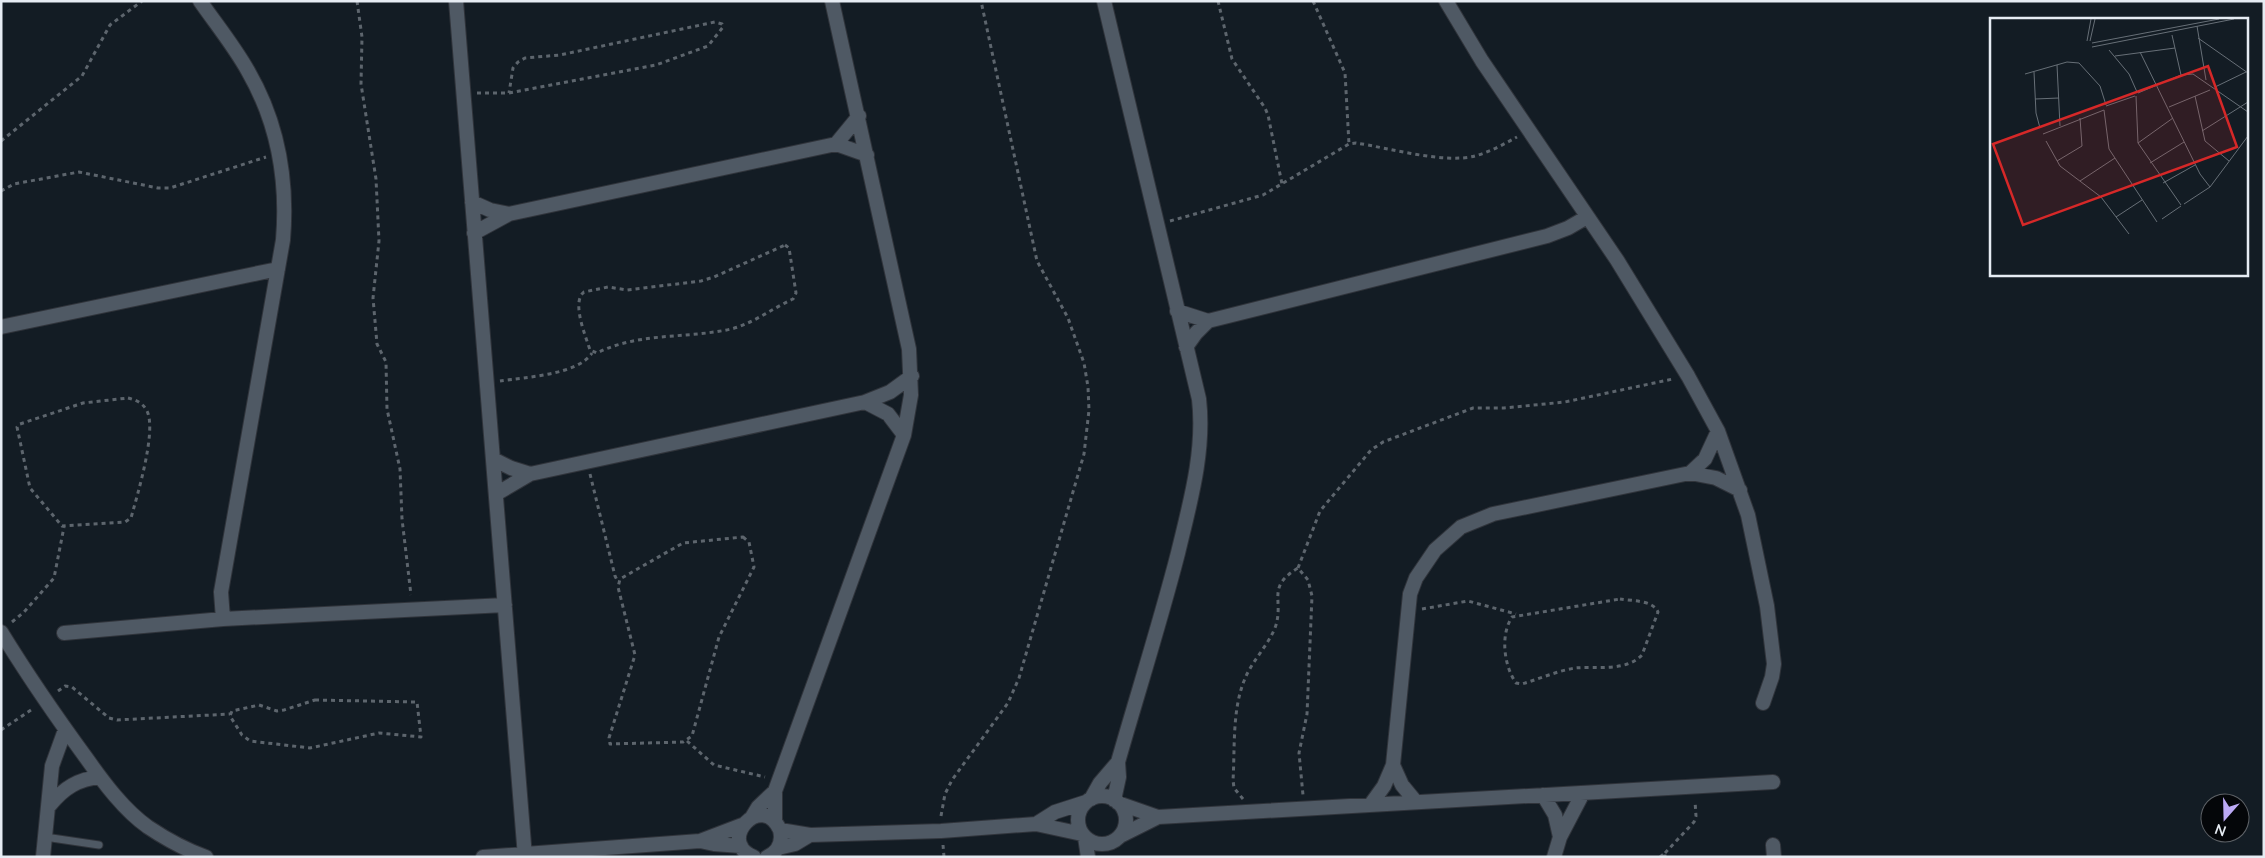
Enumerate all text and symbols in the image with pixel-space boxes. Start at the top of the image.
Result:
inset map [1990,18,2248,275]
north arrow [2200,793,2250,843]
text: N [2212,821,2228,841]

